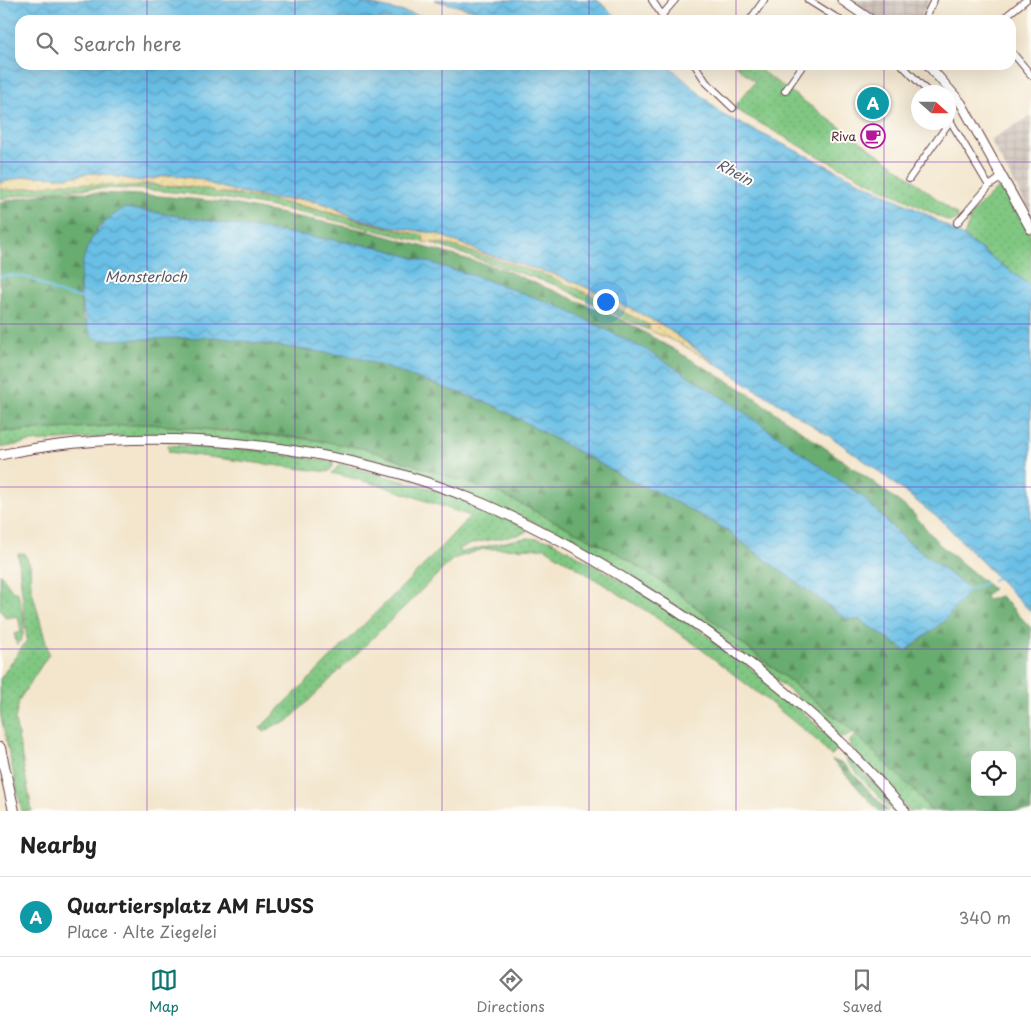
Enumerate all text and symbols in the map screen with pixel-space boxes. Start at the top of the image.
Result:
search box [15,15,1016,70]
icon: search [33,29,61,57]
text: Search here [73,29,182,57]
pin: A [857,84,889,122]
north arrow [911,85,956,130]
cafe icon: Riva [860,123,886,149]
place label: Riva [831,127,856,145]
water label: Rhein [713,154,758,191]
water label: Monsterloch [105,266,187,287]
your location [593,289,619,315]
map controls [971,751,1016,796]
button: locate [971,751,1016,796]
text: Nearby [20,828,97,860]
text: Quartiersplatz AM FLUSS [67,891,314,919]
text: A [30,905,42,929]
text: 340 m [959,905,1011,929]
text: Place · Alte Ziegelei [67,919,217,943]
tab: Map [149,966,179,1017]
tab: Directions [477,966,545,1017]
tab: Saved [842,966,882,1017]

